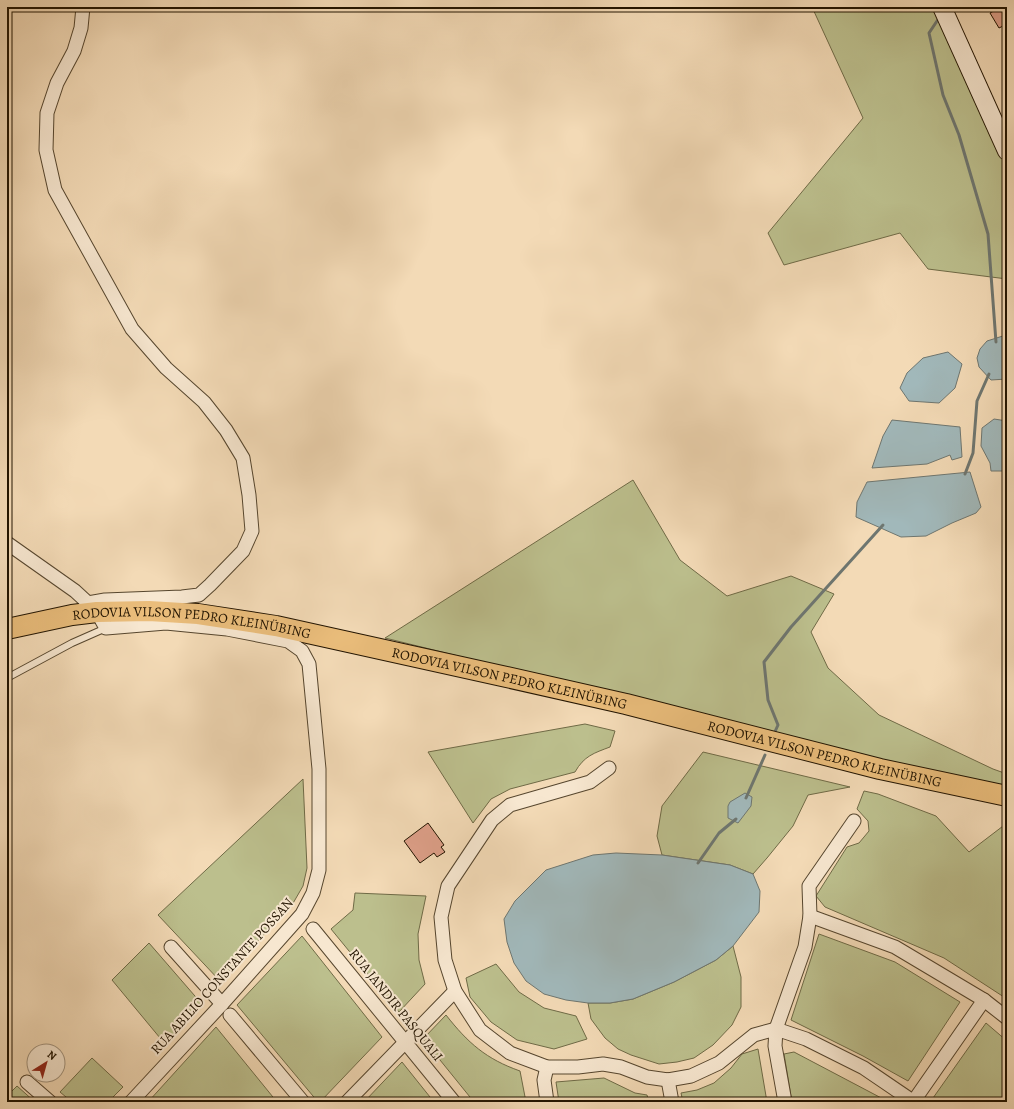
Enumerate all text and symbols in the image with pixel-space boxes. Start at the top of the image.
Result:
street label: RODOVIA VILSON PEDRO KLEINÜBING [71,601,313,643]
street label: RODOVIA VILSON PEDRO KLEINÜBING [390,642,629,713]
street label: RODOVIA VILSON PEDRO KLEINÜBING [705,716,943,791]
street label: RUA ABILIO CONSTANTE POSSAN [146,894,298,1058]
street label: RUA JANDIR PASQUALI [345,945,447,1065]
north arrow [26,1043,66,1083]
text: N [44,1047,59,1064]

